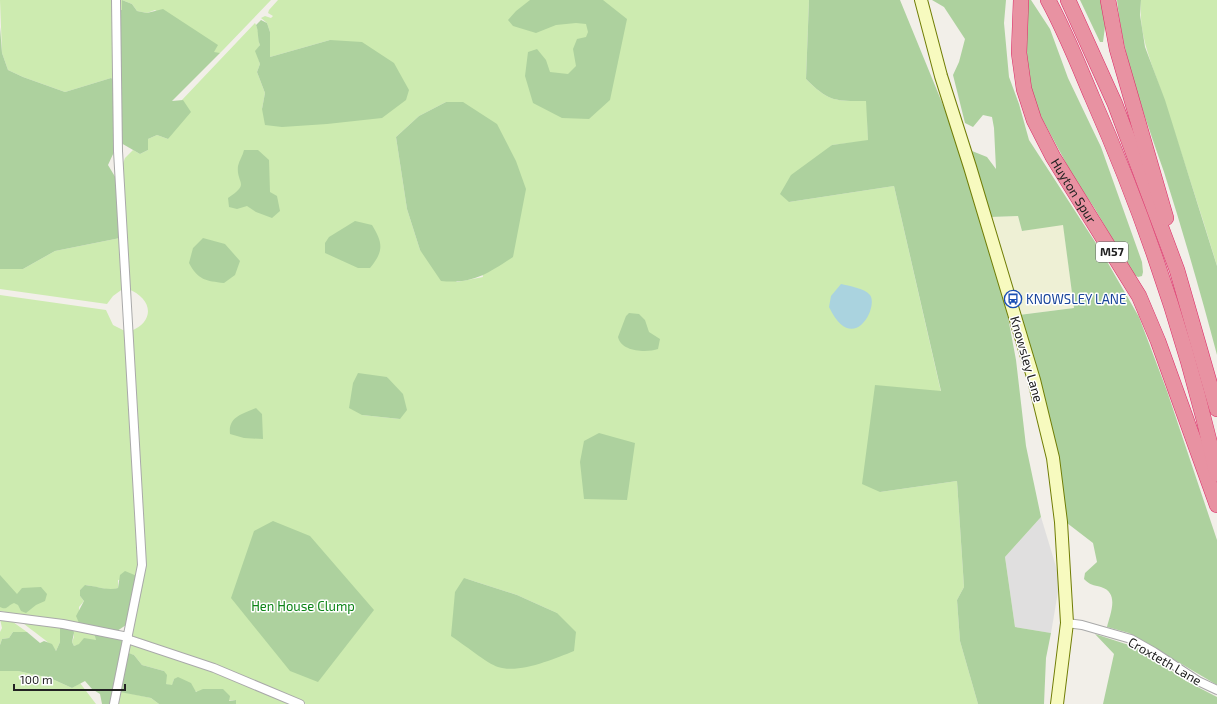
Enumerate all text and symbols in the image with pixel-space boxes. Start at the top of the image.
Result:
street label: Huyton Spur [1048,155,1100,226]
road number: M57 [1096,242,1128,262]
bus stop icon: KNOWSLEY LANE [1003,289,1023,309]
place label: KNOWSLEY LANE [1026,291,1126,307]
street label: Knowsley Lane [1007,314,1047,404]
park label: Hen House Clump [251,598,355,614]
street label: Croxteth Lane [1125,634,1205,688]
scale bar [14,666,125,692]
text: 100 m [20,672,52,686]

